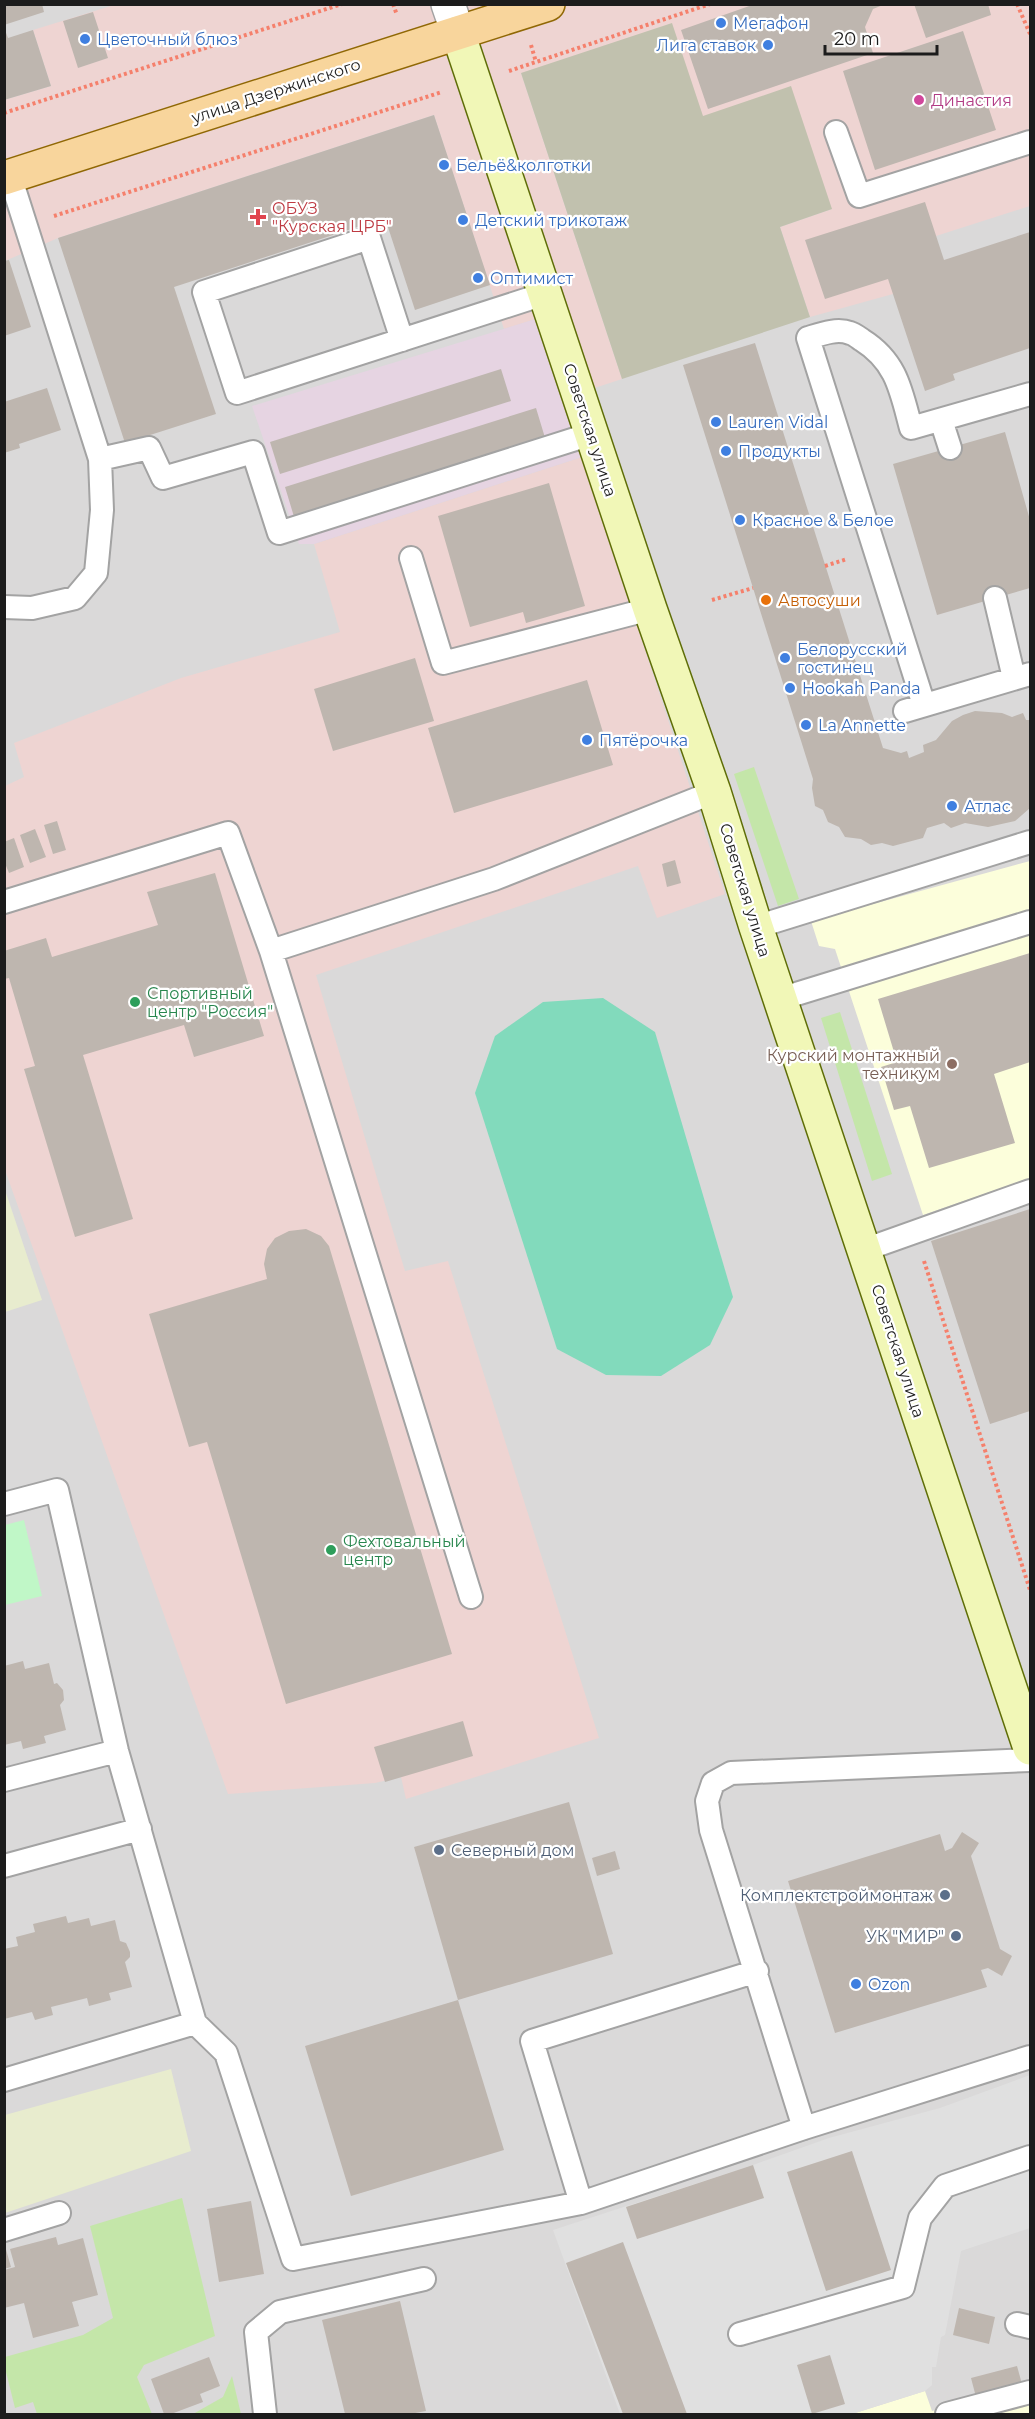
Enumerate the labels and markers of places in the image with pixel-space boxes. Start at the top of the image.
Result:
place label: Мегафон [733,14,809,33]
marker: Мегафон [714,16,728,30]
place label: Цветочный блюз [97,30,238,49]
marker: Цветочный блюз [78,32,92,46]
place label: Лига ставок [656,36,757,55]
marker: Лига ставок [761,38,775,52]
place label: Династия [931,91,1012,110]
marker: Династия [912,93,926,107]
place label: Бельё&колготки [456,156,591,175]
marker: Бельё&колготки [437,158,451,172]
place label: ОБУЗ "Курская ЦРБ" [272,199,392,236]
marker: ОБУЗ "Курская ЦРБ" [249,208,267,226]
place label: Детский трикотаж [475,211,627,230]
marker: Детский трикотаж [456,213,470,227]
place label: Оптимист [490,269,573,288]
marker: Оптимист [471,271,485,285]
place label: Lauren Vidal [728,413,828,432]
marker: Lauren Vidal [709,415,723,429]
place label: Продукты [738,442,821,461]
marker: Продукты [719,444,733,458]
place label: Красное & Белое [752,511,894,530]
marker: Красное & Белое [733,513,747,527]
place label: Автосуши [778,591,861,610]
marker: Автосуши [759,593,773,607]
place label: Белорусский гостинец [797,640,907,677]
marker: Белорусский гостинец [778,651,792,665]
place label: Hookah Panda [802,679,921,698]
marker: Hookah Panda [783,681,797,695]
place label: La Annette [818,716,906,735]
marker: La Annette [799,718,813,732]
place label: Пятёрочка [599,731,688,750]
marker: Пятёрочка [580,733,594,747]
place label: Атлас [964,797,1011,816]
marker: Атлас [945,799,959,813]
place label: Спортивный центр "Россия" [147,984,273,1021]
marker: Спортивный центр "Россия" [128,995,142,1009]
place label: Курский монтажный техникум [767,1046,940,1083]
marker: Курский монтажный техникум [945,1057,959,1071]
place label: Фехтовальный центр [343,1532,465,1569]
marker: Фехтовальный центр [324,1543,338,1557]
place label: Северный дом [451,1841,574,1860]
marker: Северный дом [432,1843,446,1857]
place label: Комплектстроймонтаж [740,1886,933,1905]
marker: Комплектстроймонтаж [938,1888,952,1902]
place label: УК "МИР" [866,1927,944,1946]
marker: УК "МИР" [949,1929,963,1943]
place label: Ozon [868,1975,910,1994]
marker: Ozon [849,1977,863,1991]

